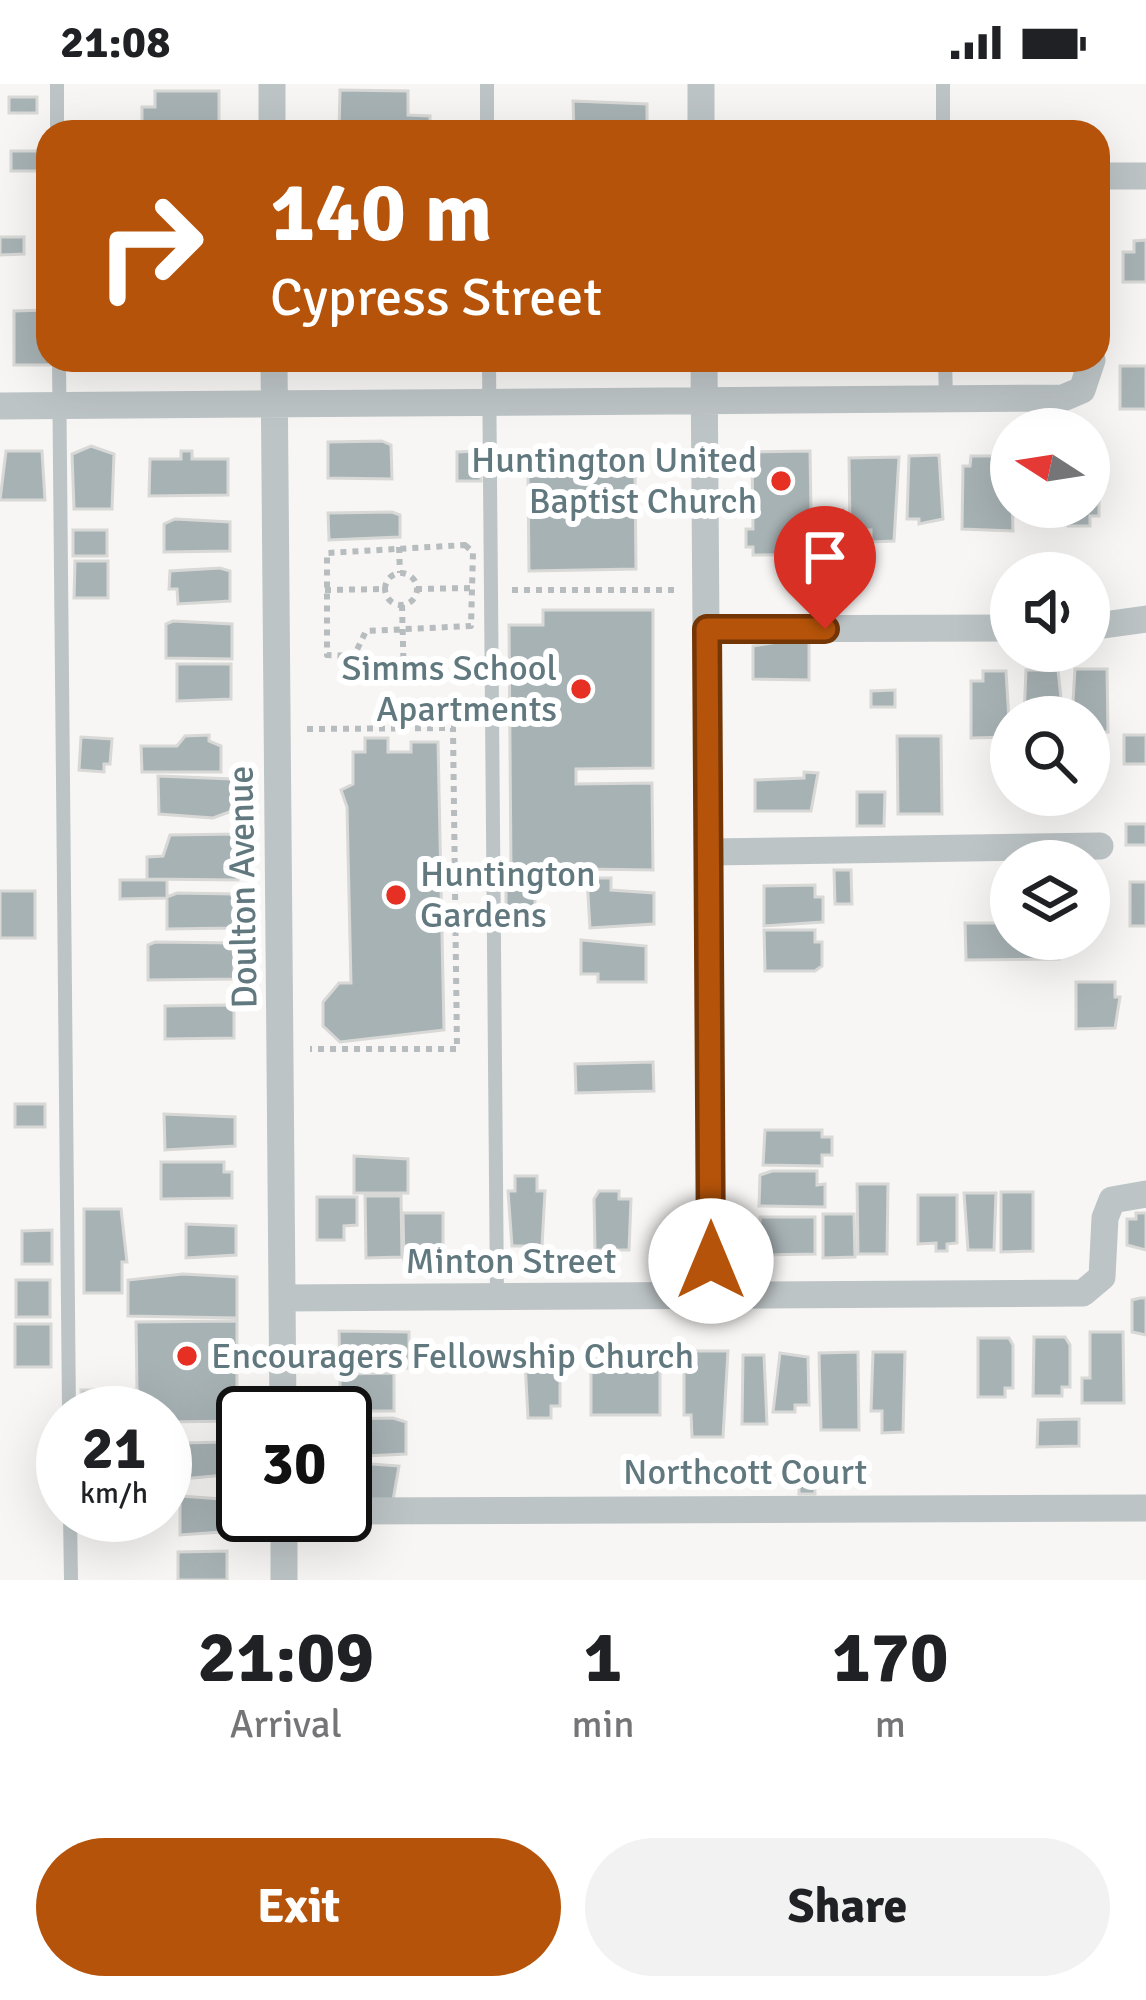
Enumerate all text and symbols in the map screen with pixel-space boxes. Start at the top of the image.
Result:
text: 21:08 [60,15,170,70]
text: 140 m [270,161,492,265]
icon: right [72,168,228,324]
text: Cypress Street [270,264,602,331]
north arrow [990,408,1110,528]
map controls [990,408,1110,960]
place label: Huntington United Baptist Church [471,438,757,524]
marker: Huntington United Baptist Church [768,468,794,494]
pin [774,506,876,629]
icon: arrive [792,524,858,590]
button: sound [990,552,1110,672]
place label: Simms School Apartments [342,646,557,732]
marker: Simms School Apartments [568,676,594,702]
button: search [990,696,1110,816]
street label: Doulton Avenue [218,765,268,1009]
button: layers [990,840,1110,960]
place label: Huntington Gardens [420,852,596,938]
marker: Huntington Gardens [383,882,409,908]
position arrow [648,1198,774,1324]
street label: Minton Street [406,1239,616,1284]
place label: Encouragers Fellowship Church [211,1334,694,1379]
marker: Encouragers Fellowship Church [174,1343,200,1369]
speed limit sign: 30 [216,1386,372,1542]
text: 21 [82,1412,146,1486]
street label: Northcott Court [623,1450,867,1495]
text: km/h [80,1475,148,1512]
text: 21:09 [197,1613,374,1702]
text: 1 [584,1613,622,1702]
text: 170 [832,1613,949,1702]
text: Arrival [230,1700,342,1748]
text: min [572,1700,635,1748]
text: m [875,1700,906,1748]
button: Exit [36,1838,561,1976]
button: Share [585,1838,1110,1976]

